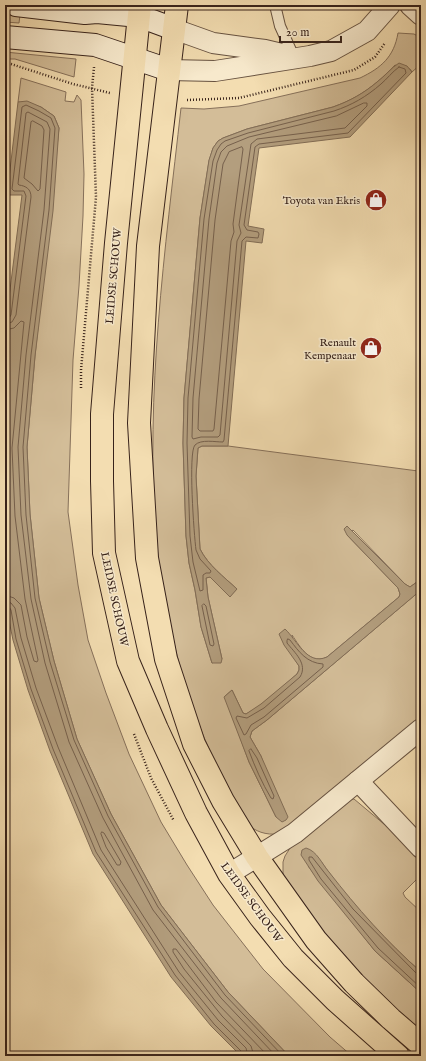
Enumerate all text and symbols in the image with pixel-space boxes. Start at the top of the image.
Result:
scale bar [280,18,341,44]
text: 20 m [286,25,309,40]
shop icon: Toyota van Ekris [363,187,389,213]
place label: Toyota van Ekris [283,194,360,208]
street label: LEIDSE SCHOUW [103,227,125,325]
shop icon: Renault Kempenaar [358,335,384,361]
place label: Renault Kempenaar [304,336,356,363]
street label: LEIDSE SCHOUW [97,551,131,648]
street label: LEIDSE SCHOUW [217,860,285,946]

